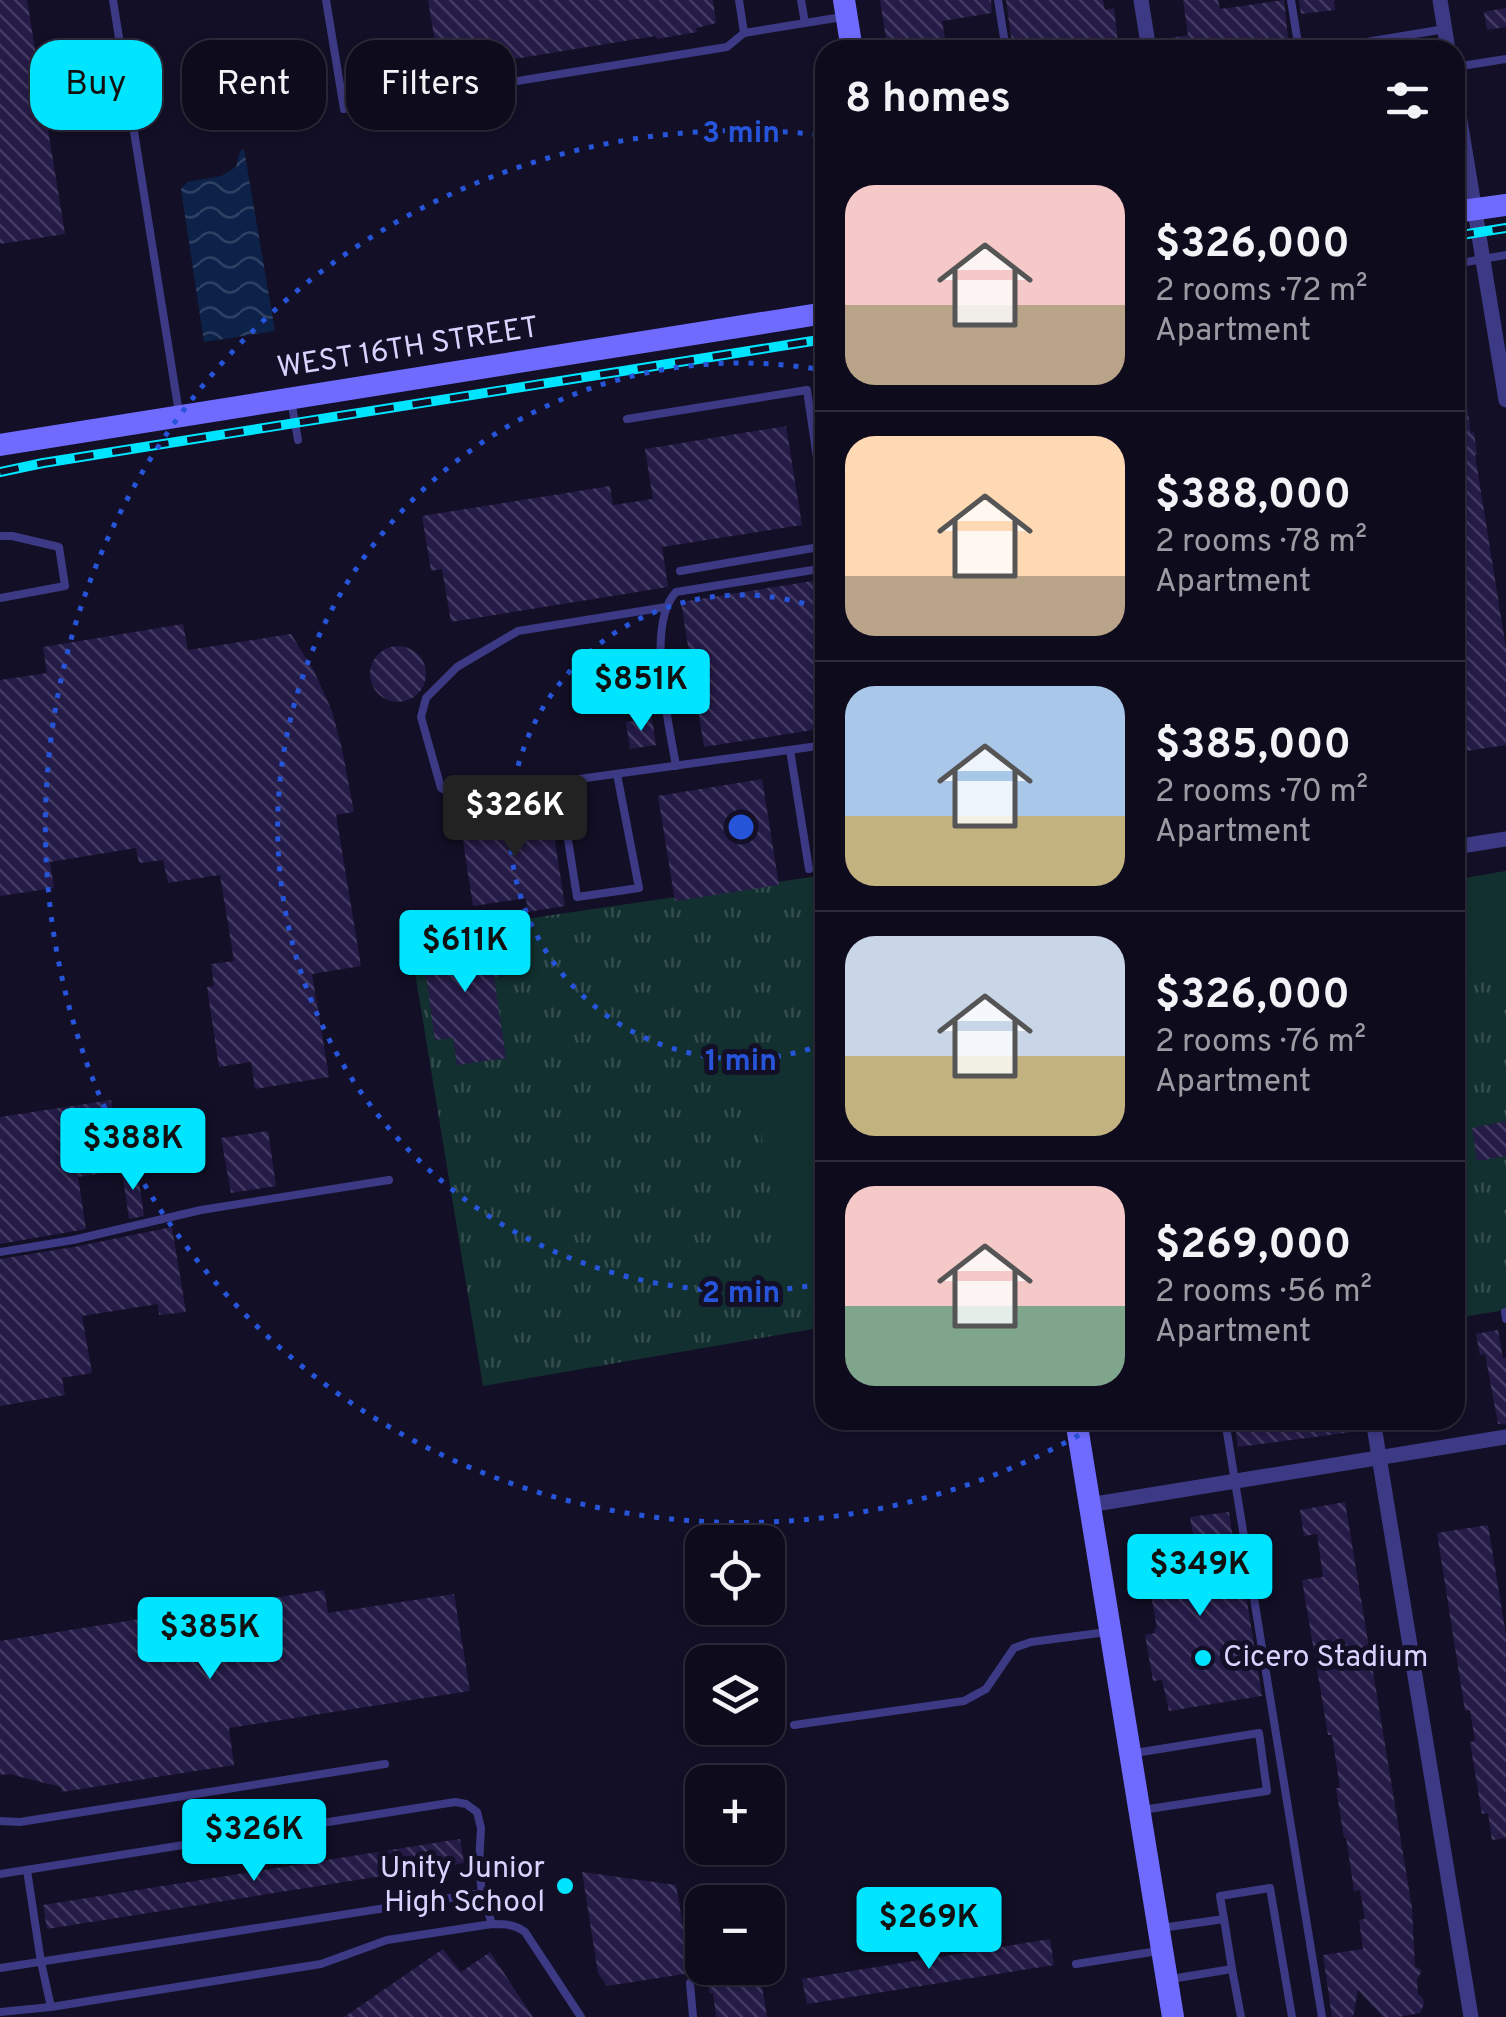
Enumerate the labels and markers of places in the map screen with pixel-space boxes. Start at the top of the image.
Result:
pin: $851K [571,649,711,734]
pin: $326K [445,775,585,860]
centre of rings [723,809,759,845]
pin: $611K [395,910,535,995]
pin: $388K [63,1108,203,1193]
pin: $349K [1130,1534,1270,1619]
pin: $385K [140,1597,280,1682]
place label: Cicero Stadium [1223,1640,1428,1677]
marker: Cicero Stadium [1192,1647,1214,1669]
pin: $326K [184,1799,324,1884]
place label: Unity Junior High School [380,1851,545,1922]
marker: Unity Junior High School [554,1875,576,1897]
pin: $269K [859,1887,999,1972]

